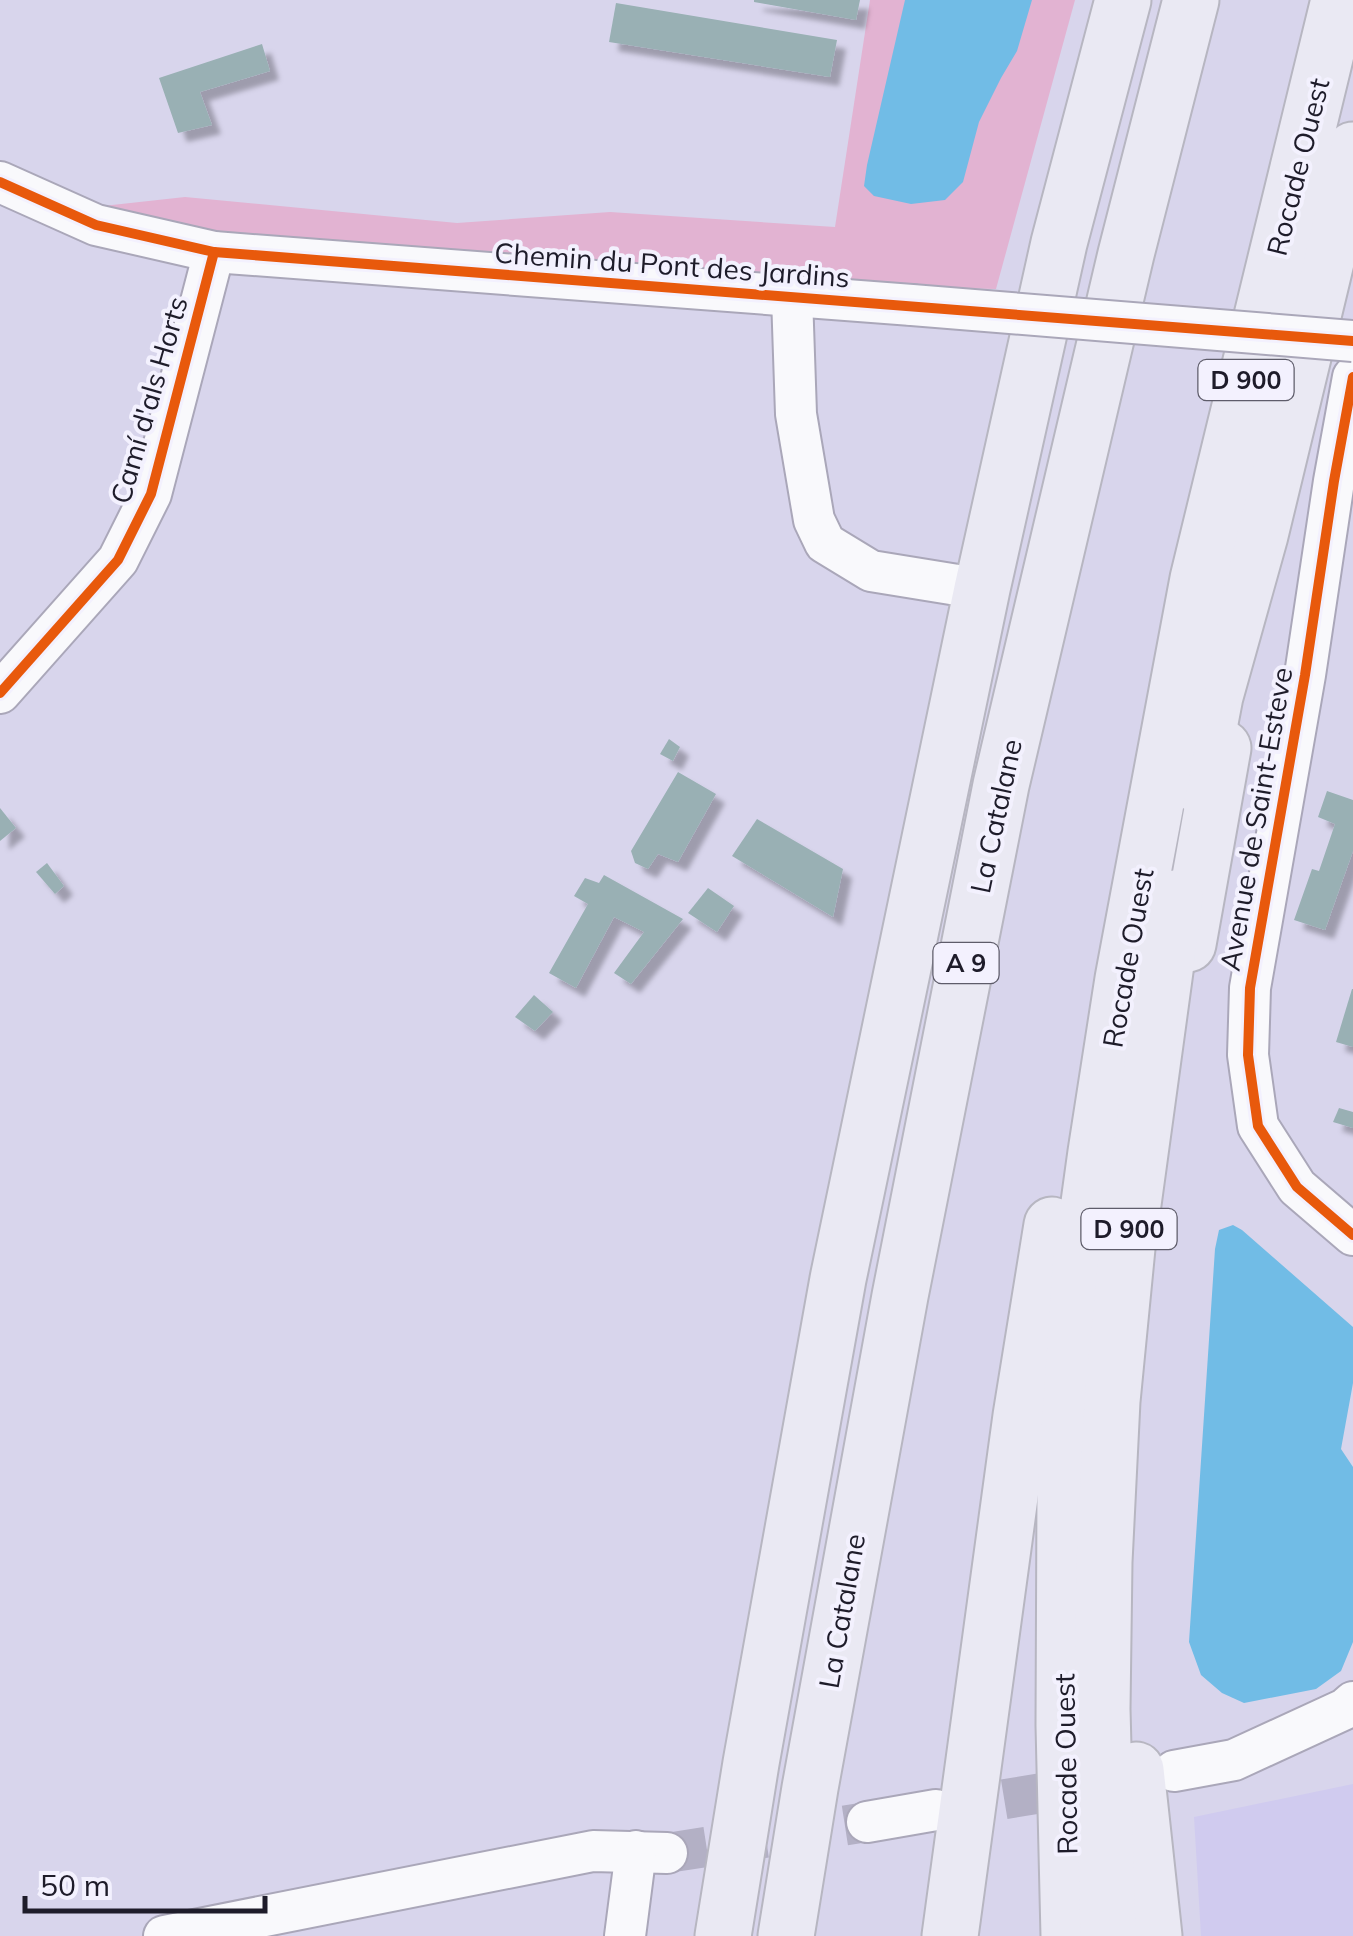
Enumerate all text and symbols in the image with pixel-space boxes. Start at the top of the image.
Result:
street label: Rocade Ouest [1259,74,1336,259]
street label: Chemin du Pont des Jardins [493,235,851,294]
street label: Camí d'als Horts [102,292,195,507]
road number: D 900 [1198,360,1294,400]
street label: Avenue de Saint-Esteve [1212,664,1299,973]
street label: La Catalane [962,736,1029,896]
street label: Rocade Ouest [1095,865,1161,1050]
road number: A 9 [934,943,998,983]
road number: D 900 [1082,1209,1176,1249]
street label: La Catalane [811,1531,872,1691]
street label: Rocade Ouest [1046,1673,1085,1855]
scale bar [25,1851,265,1913]
text: 50 m [40,1866,110,1904]

